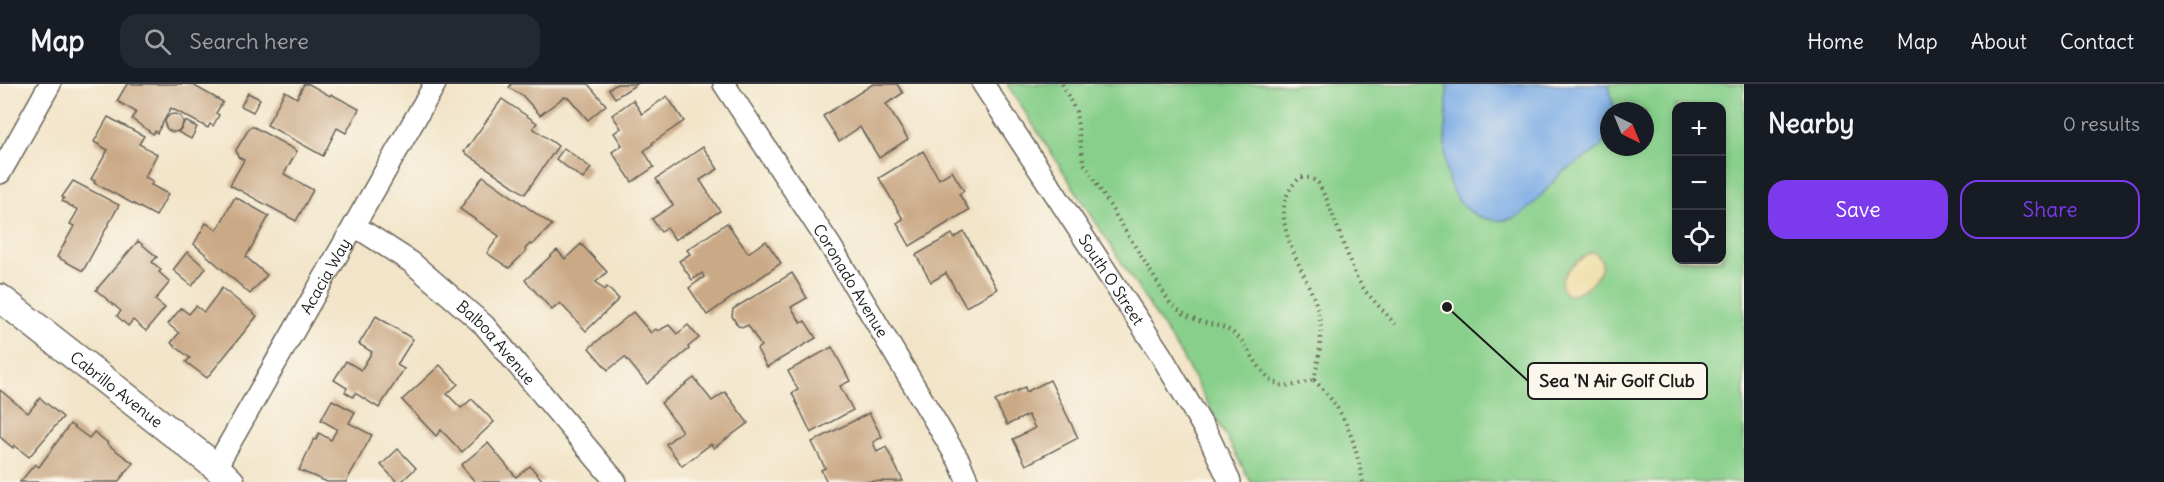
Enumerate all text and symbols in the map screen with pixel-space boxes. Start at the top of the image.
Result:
search box [120,14,540,68]
text: Map [30,23,84,59]
icon: search [141,25,174,58]
text: Search here [189,27,309,55]
text: Home [1807,28,1864,55]
text: Map [1897,28,1938,55]
text: About [1971,28,2027,55]
text: Contact [2060,28,2134,55]
north arrow [1600,102,1654,156]
map controls [1672,102,1726,264]
button: + [1672,102,1726,156]
text: Nearby [1768,107,1854,140]
text: 0 results [2063,111,2140,136]
button: − [1672,156,1726,210]
button: Save [1768,180,1948,239]
button: Share [1960,180,2140,239]
button: locate [1672,210,1726,264]
street label: Coronado Avenue [809,220,893,341]
street label: South O Street [1074,230,1149,329]
street label: Acacia Way [296,234,355,318]
street label: Balboa Avenue [453,296,540,389]
street label: Cabrillo Avenue [66,347,167,432]
callout: Sea 'N Air Golf Club [1528,363,1707,399]
text: Sea 'N Air Golf Club [1539,369,1695,392]

